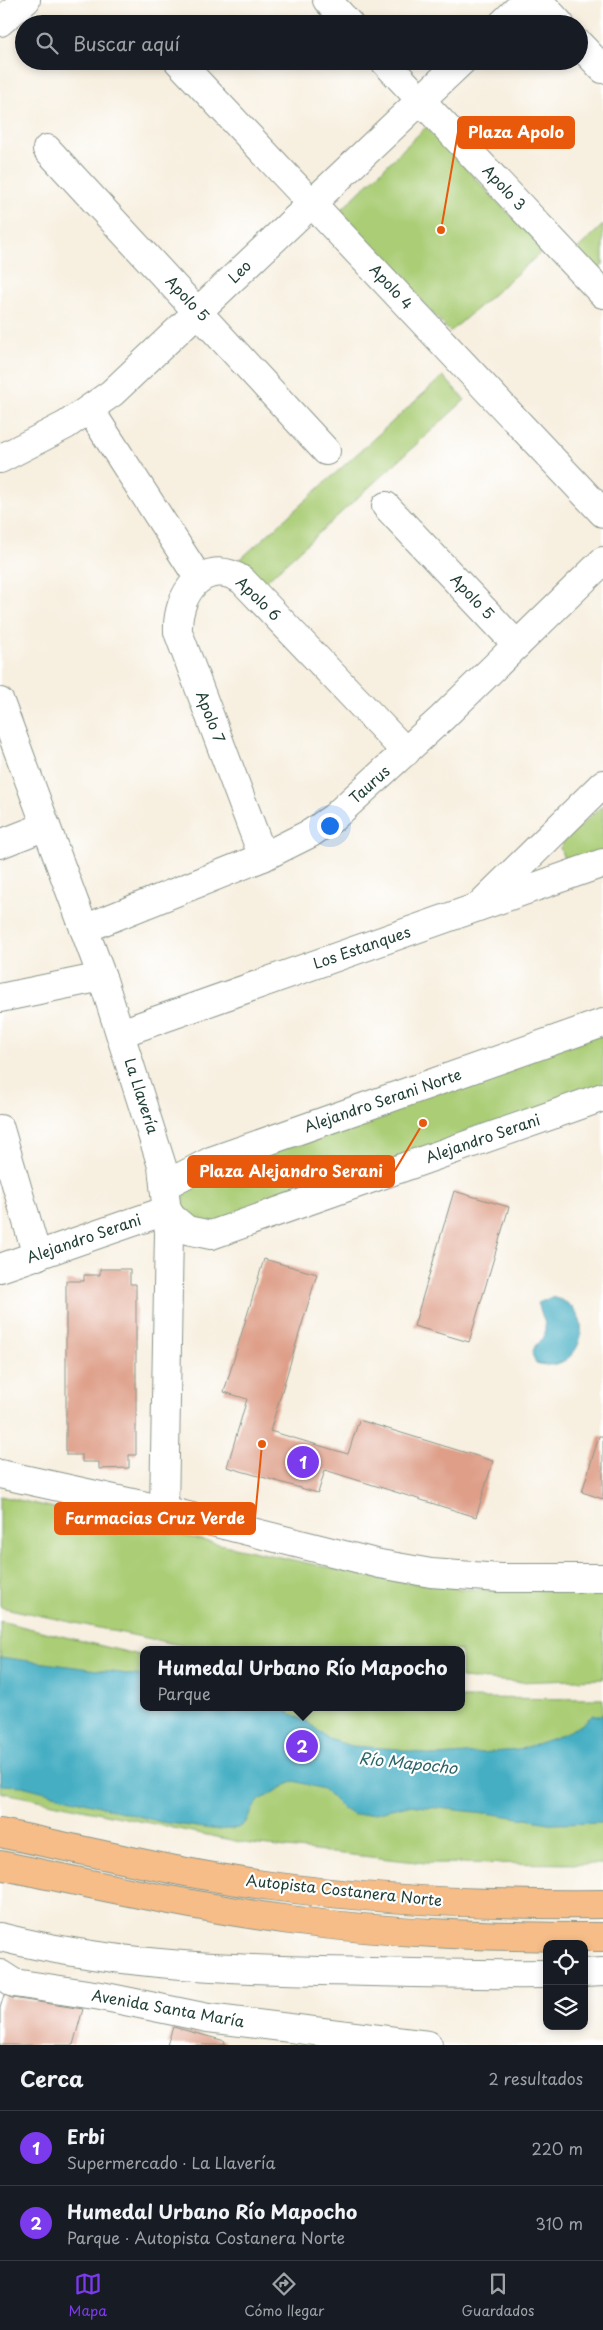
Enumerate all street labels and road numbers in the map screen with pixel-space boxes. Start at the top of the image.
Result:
street label: Apolo 3 [478,159,532,215]
street label: Leo [222,254,256,288]
street label: Apolo 4 [365,258,419,314]
street label: Apolo 5 [161,270,215,326]
street label: Apolo 5 [446,568,500,624]
street label: Apolo 6 [231,571,287,625]
street label: Apolo 7 [191,687,232,746]
street label: Taurus [344,759,395,808]
street label: Los Estanques [310,919,413,974]
street label: La Llavería [119,1055,165,1136]
street label: Alejandro Serani Norte [301,1062,464,1137]
street label: Alejandro Serani [422,1107,543,1168]
street label: Alejandro Serani [23,1207,144,1268]
street label: Autopista Costanera Norte [245,1868,443,1911]
street label: Avenida Santa María [90,1983,247,2032]

